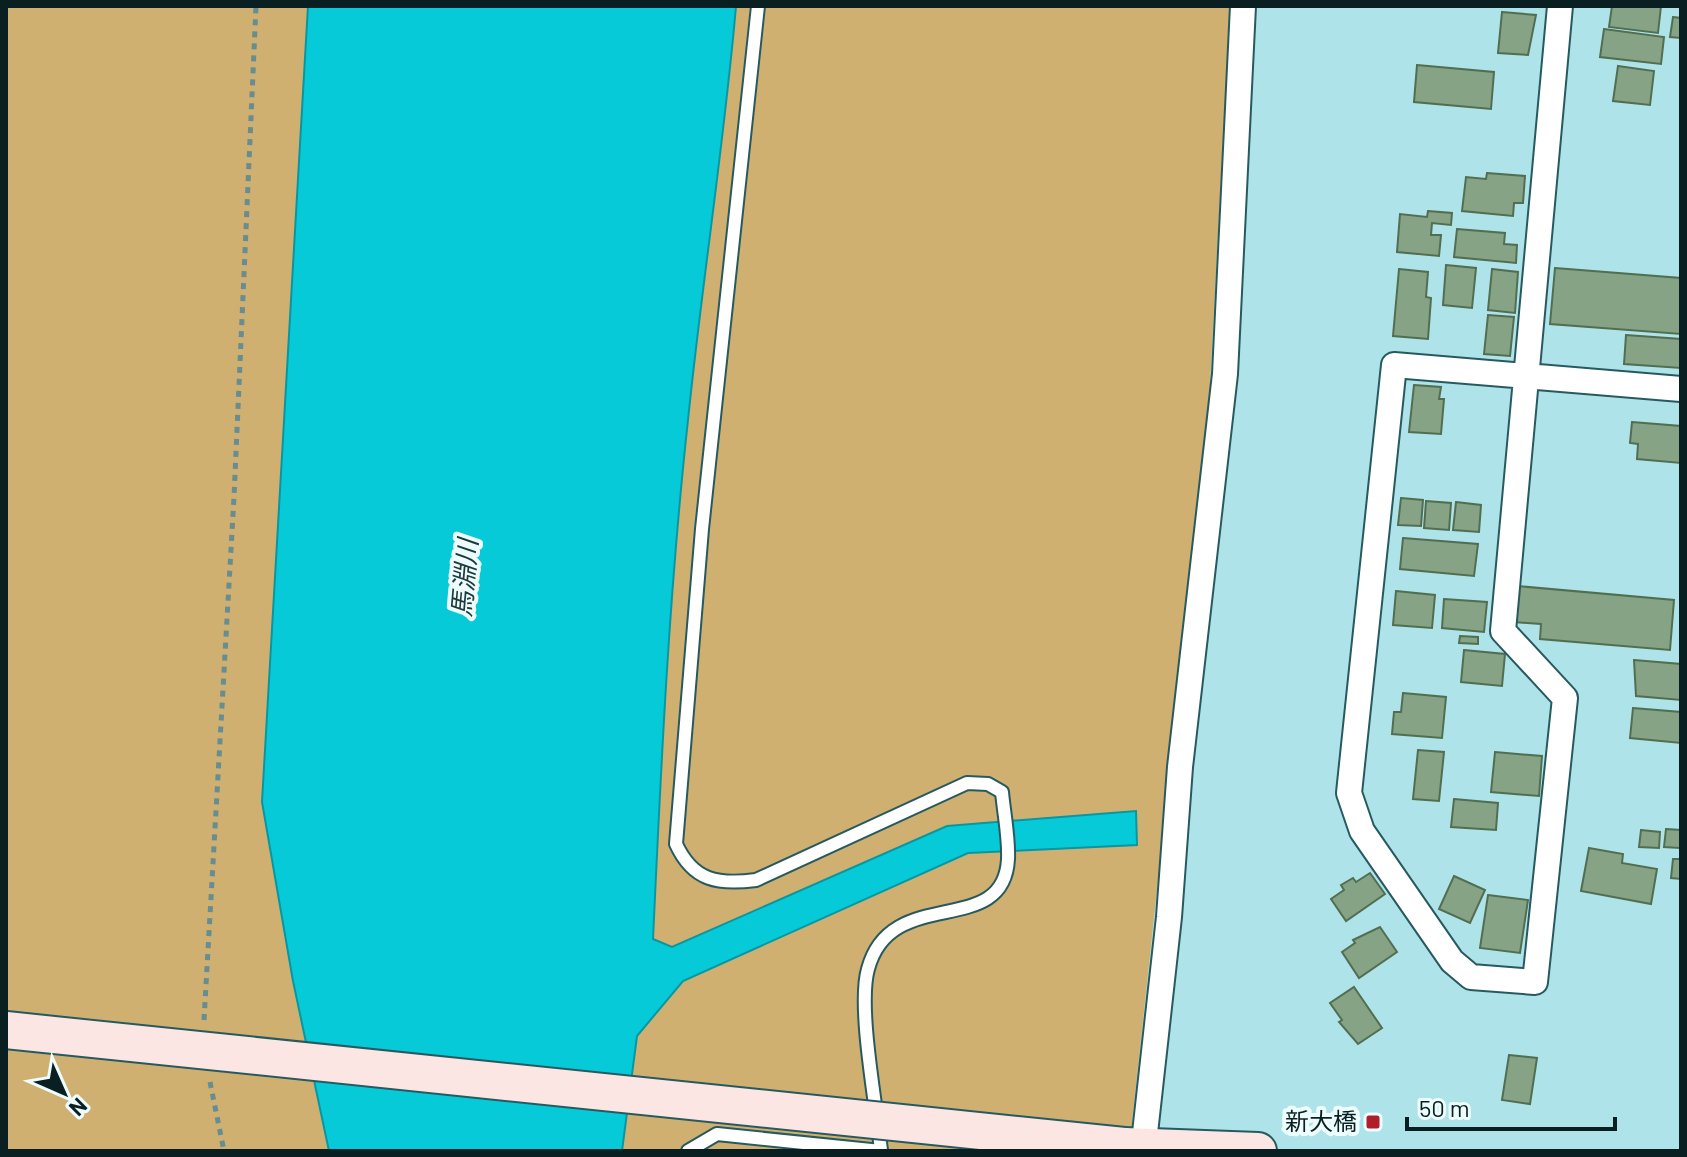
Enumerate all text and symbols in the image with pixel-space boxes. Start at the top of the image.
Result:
water label: 馬淵川 [445,535,483,618]
north arrow [24,1053,104,1133]
scale bar [1407,1081,1615,1131]
text: N [64,1093,93,1122]
text: 50 m [1419,1093,1470,1122]
place label: 新大橋 [1285,1106,1357,1135]
marker: 新大橋 [1364,1113,1382,1131]

